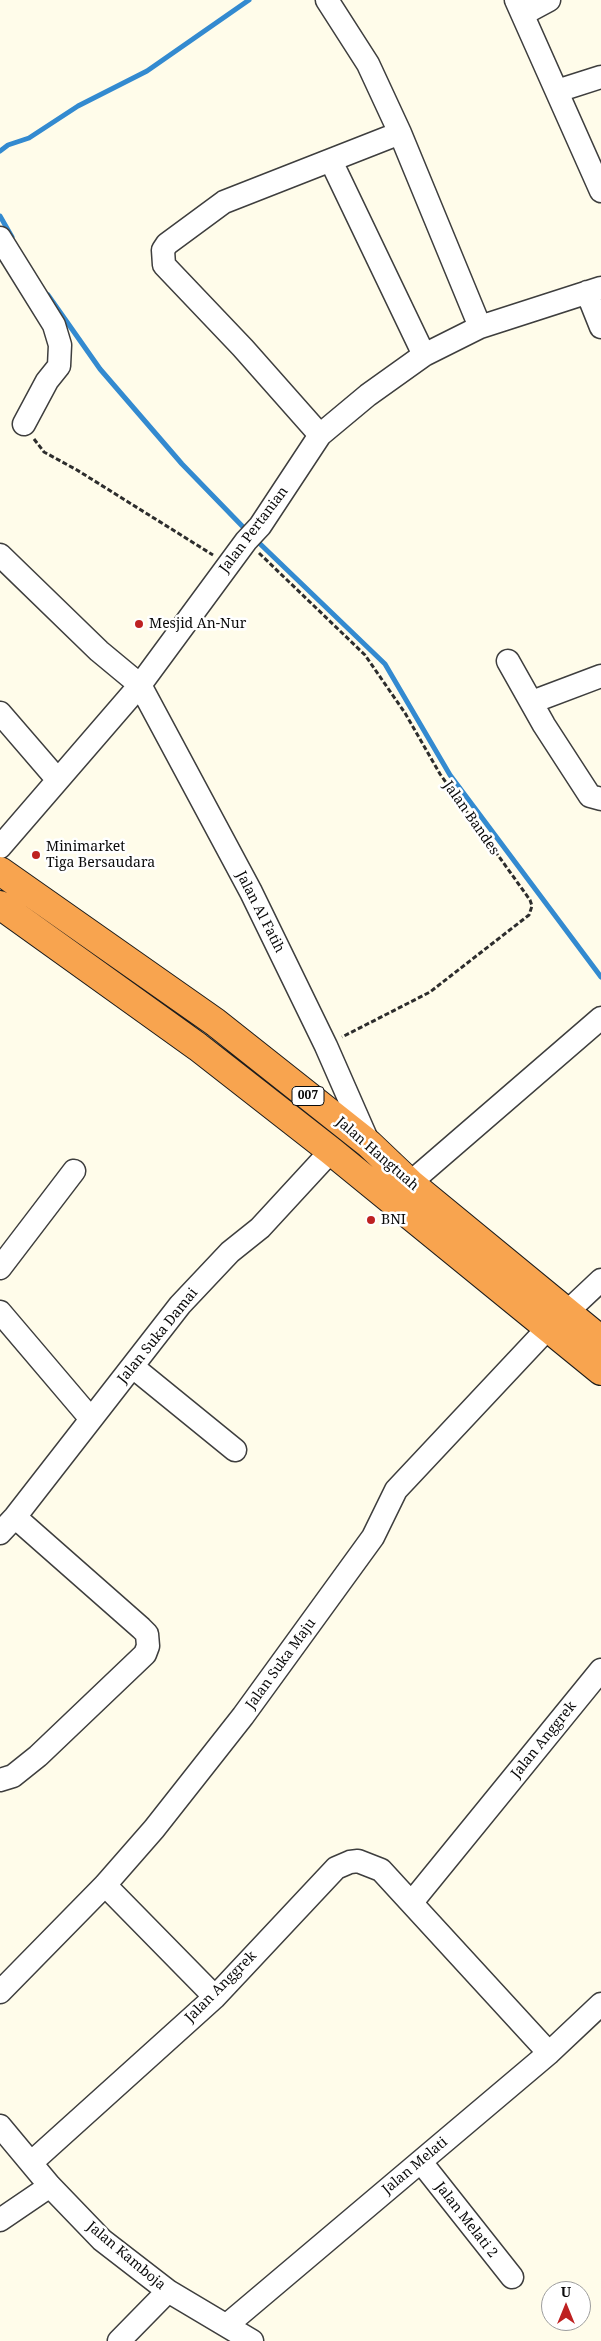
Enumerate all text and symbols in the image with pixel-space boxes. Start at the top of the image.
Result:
street label: Jalan Pertanian [216,484,292,576]
place label: Mesjid An-Nur [149,616,246,632]
marker: Mesjid An-Nur [133,618,145,630]
street label: Jalan Bandes [439,778,503,858]
place label: Minimarket Tiga Bersaudara [46,839,155,872]
marker: Minimarket Tiga Bersaudara [30,849,42,861]
street label: Jalan Al Fatih [232,868,288,956]
road number: 007 [292,1086,324,1106]
street label: Jalan Hangtuah [332,1114,422,1194]
place label: BNI [381,1212,406,1228]
marker: BNI [365,1214,377,1226]
street label: Jalan Suka Damai [114,1285,202,1387]
street label: Jalan Suka Maju [242,1615,320,1713]
street label: Jalan Anggrek [508,1698,580,1782]
street label: Jalan Anggrek [182,1948,260,2026]
street label: Jalan Melati [379,2134,451,2198]
street label: Jalan Melati 2 [431,2179,501,2261]
street label: Jalan Kamboja [83,2218,169,2294]
north arrow [541,2281,591,2331]
text: U [561,2282,571,2301]

